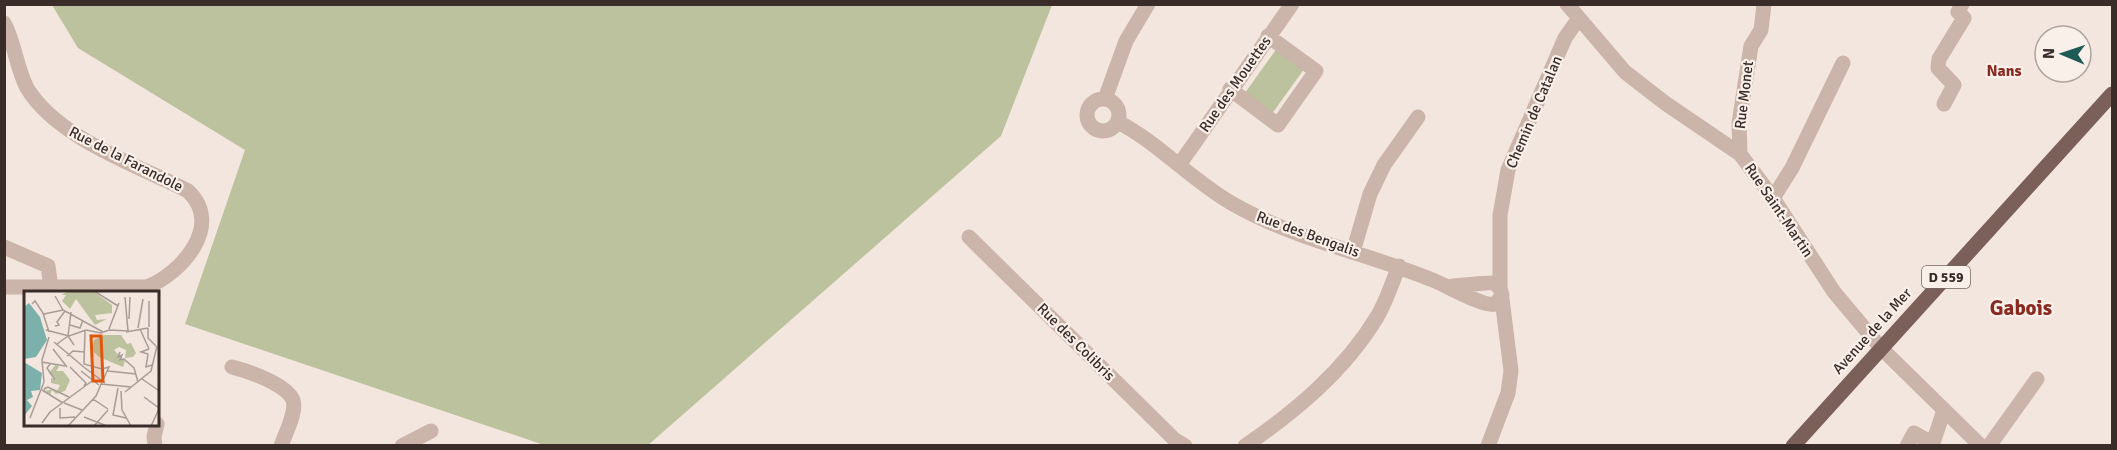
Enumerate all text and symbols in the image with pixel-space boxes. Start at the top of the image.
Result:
north arrow [2033,24,2093,84]
street label: Rue des Mouettes [1195,32,1275,135]
text: N [2039,48,2059,59]
street label: Chemin de Catalan [1502,53,1566,171]
street label: Rue Monet [1731,60,1757,130]
district label: Nans [1986,61,2022,81]
street label: Rue de la Farandole [66,123,186,195]
street label: Rue Saint-Martin [1741,160,1817,260]
street label: Rue des Bengalis [1254,207,1362,261]
road number: D 559 [1922,266,1970,288]
street label: Avenue de la Mer [1829,284,1916,378]
inset map [24,291,159,426]
district label: Gabois [1990,295,2052,321]
street label: Rue des Colibris [1033,299,1119,385]

